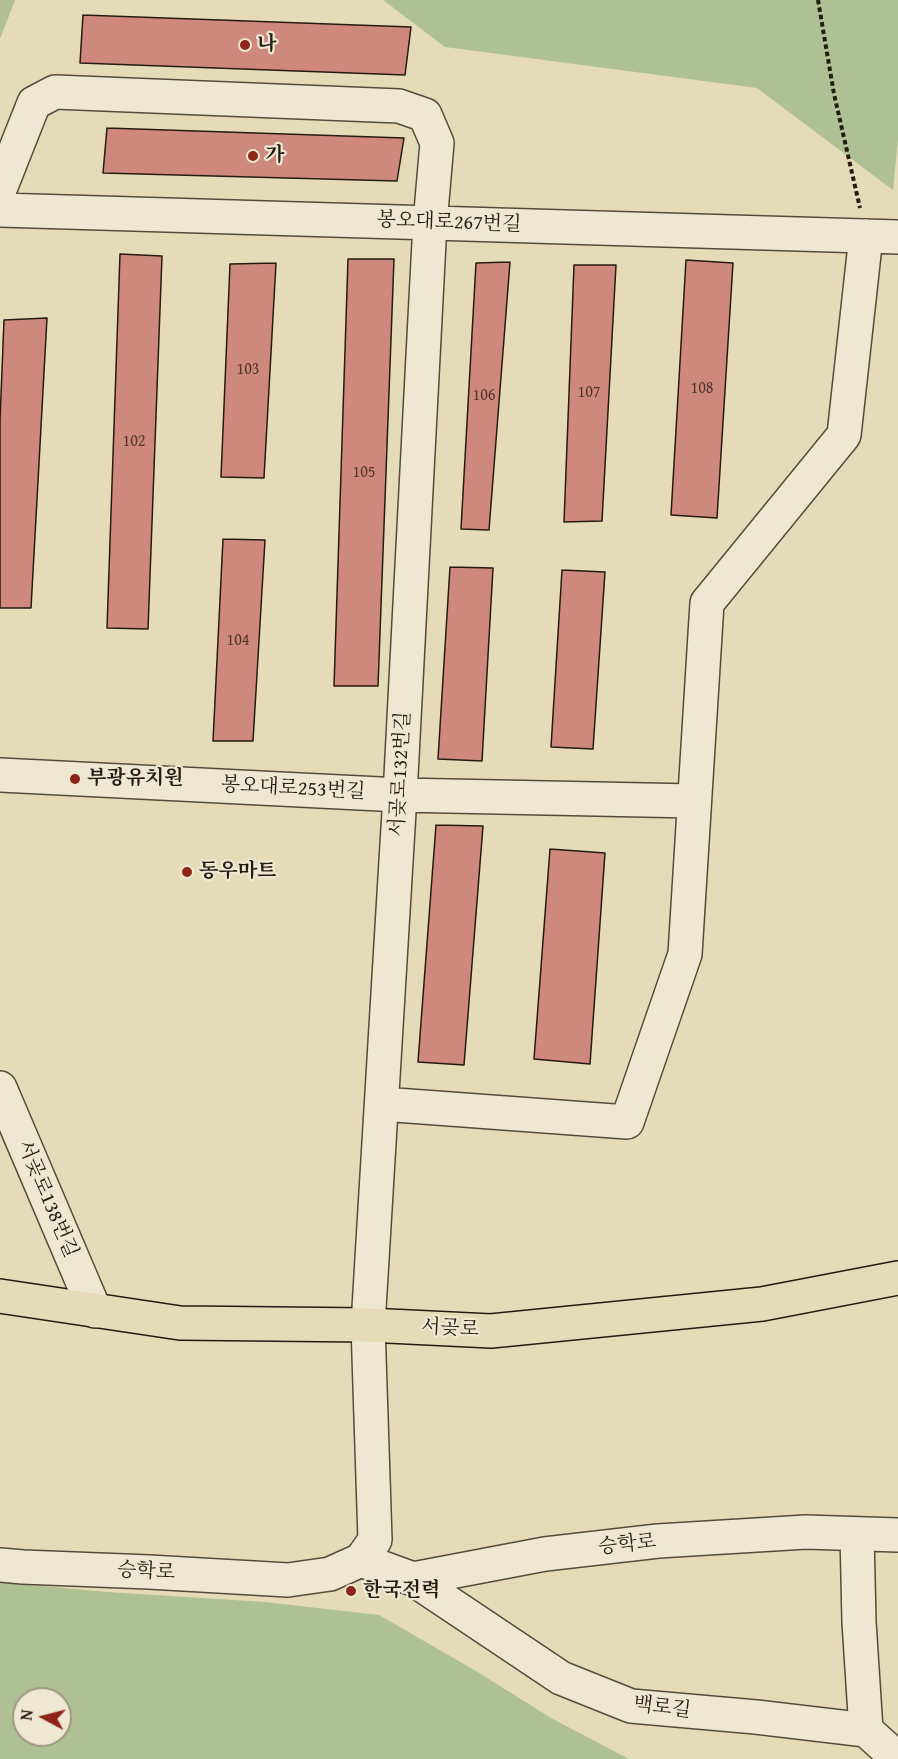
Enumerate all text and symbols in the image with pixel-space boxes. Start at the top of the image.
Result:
place label: 나 [257,33,276,57]
marker: 나 [238,38,252,52]
place label: 가 [265,144,284,168]
marker: 가 [246,149,260,163]
street label: 봉오대로267번길 [376,208,522,238]
house number: 103 [236,360,260,380]
house number: 108 [690,379,714,399]
house number: 107 [577,383,601,403]
house number: 106 [472,386,496,406]
house number: 102 [122,432,146,452]
house number: 105 [352,463,376,483]
house number: 104 [226,631,250,651]
street label: 서곶로132번길 [386,711,416,837]
place label: 부광유치원 [87,767,184,791]
marker: 부광유치원 [68,772,82,786]
street label: 봉오대로253번길 [220,773,366,805]
place label: 동우마트 [199,860,276,884]
marker: 동우마트 [180,865,194,879]
street label: 서곶로138번길 [11,1137,83,1261]
street label: 서곶로 [420,1315,480,1343]
street label: 승학로 [597,1530,657,1560]
street label: 승학로 [116,1558,176,1586]
place label: 한국전력 [363,1579,440,1603]
marker: 한국전력 [344,1584,358,1598]
north arrow [12,1687,72,1747]
street label: 백로길 [632,1693,692,1723]
text: N [14,1708,39,1722]

